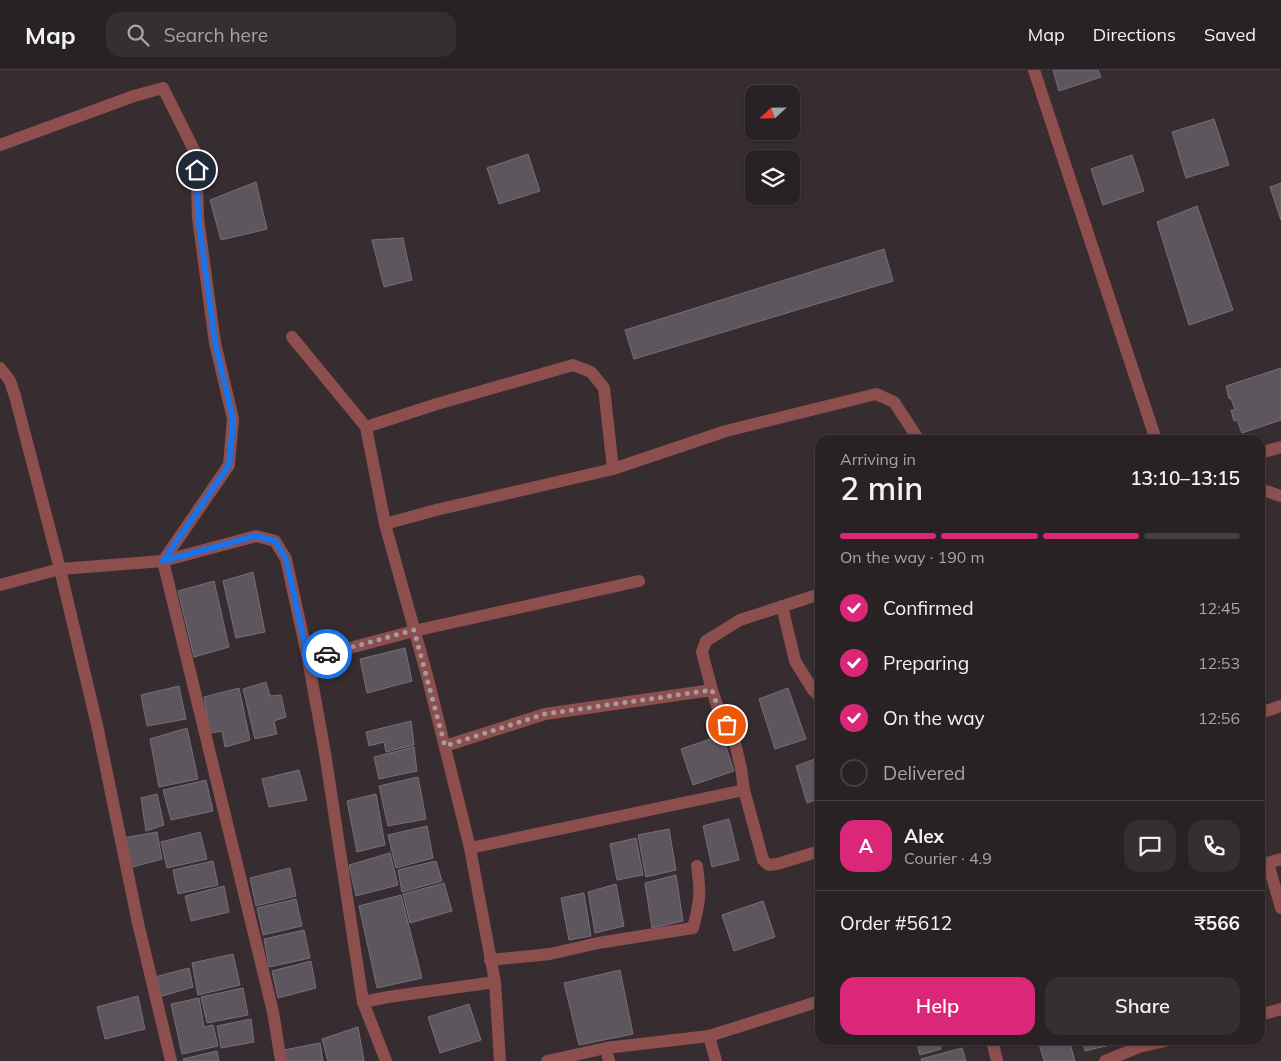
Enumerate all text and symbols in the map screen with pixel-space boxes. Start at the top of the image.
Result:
search box [106,12,456,57]
text: Map [25,20,76,50]
icon: search [124,21,152,49]
text: Search here [164,23,268,47]
text: Map [1028,23,1065,46]
text: Directions [1093,23,1176,46]
text: Saved [1204,23,1256,46]
north arrow [745,85,800,140]
map controls [745,85,800,205]
pin [176,149,218,191]
button: layers [745,150,800,205]
icon: home [183,156,211,184]
text: Arriving in [840,449,916,469]
text: 13:10–13:15 [1130,466,1240,490]
text: 2 min [840,468,923,508]
text: On the way · 190 m [840,547,985,567]
icon: check [840,594,868,622]
text: Confirmed [883,596,974,620]
text: 12:45 [1198,598,1240,618]
courier [302,629,352,679]
icon: car [313,640,341,668]
icon: check [840,649,868,677]
text: Preparing [883,651,969,675]
text: 12:53 [1198,653,1240,673]
pin [706,704,748,746]
icon: check [840,704,868,732]
text: On the way [883,706,985,730]
text: 12:56 [1198,708,1240,728]
icon: bag [713,711,741,739]
text: Delivered [883,761,965,785]
button: chat [1124,820,1176,872]
button: phone [1188,820,1240,872]
text: Alex [904,824,944,848]
text: A [859,834,873,858]
text: Courier · 4.9 [904,848,992,868]
text: Order #5612 [840,911,952,935]
text: ₹566 [1194,911,1240,935]
button: Help [840,977,1035,1035]
button: Share [1045,977,1240,1035]

